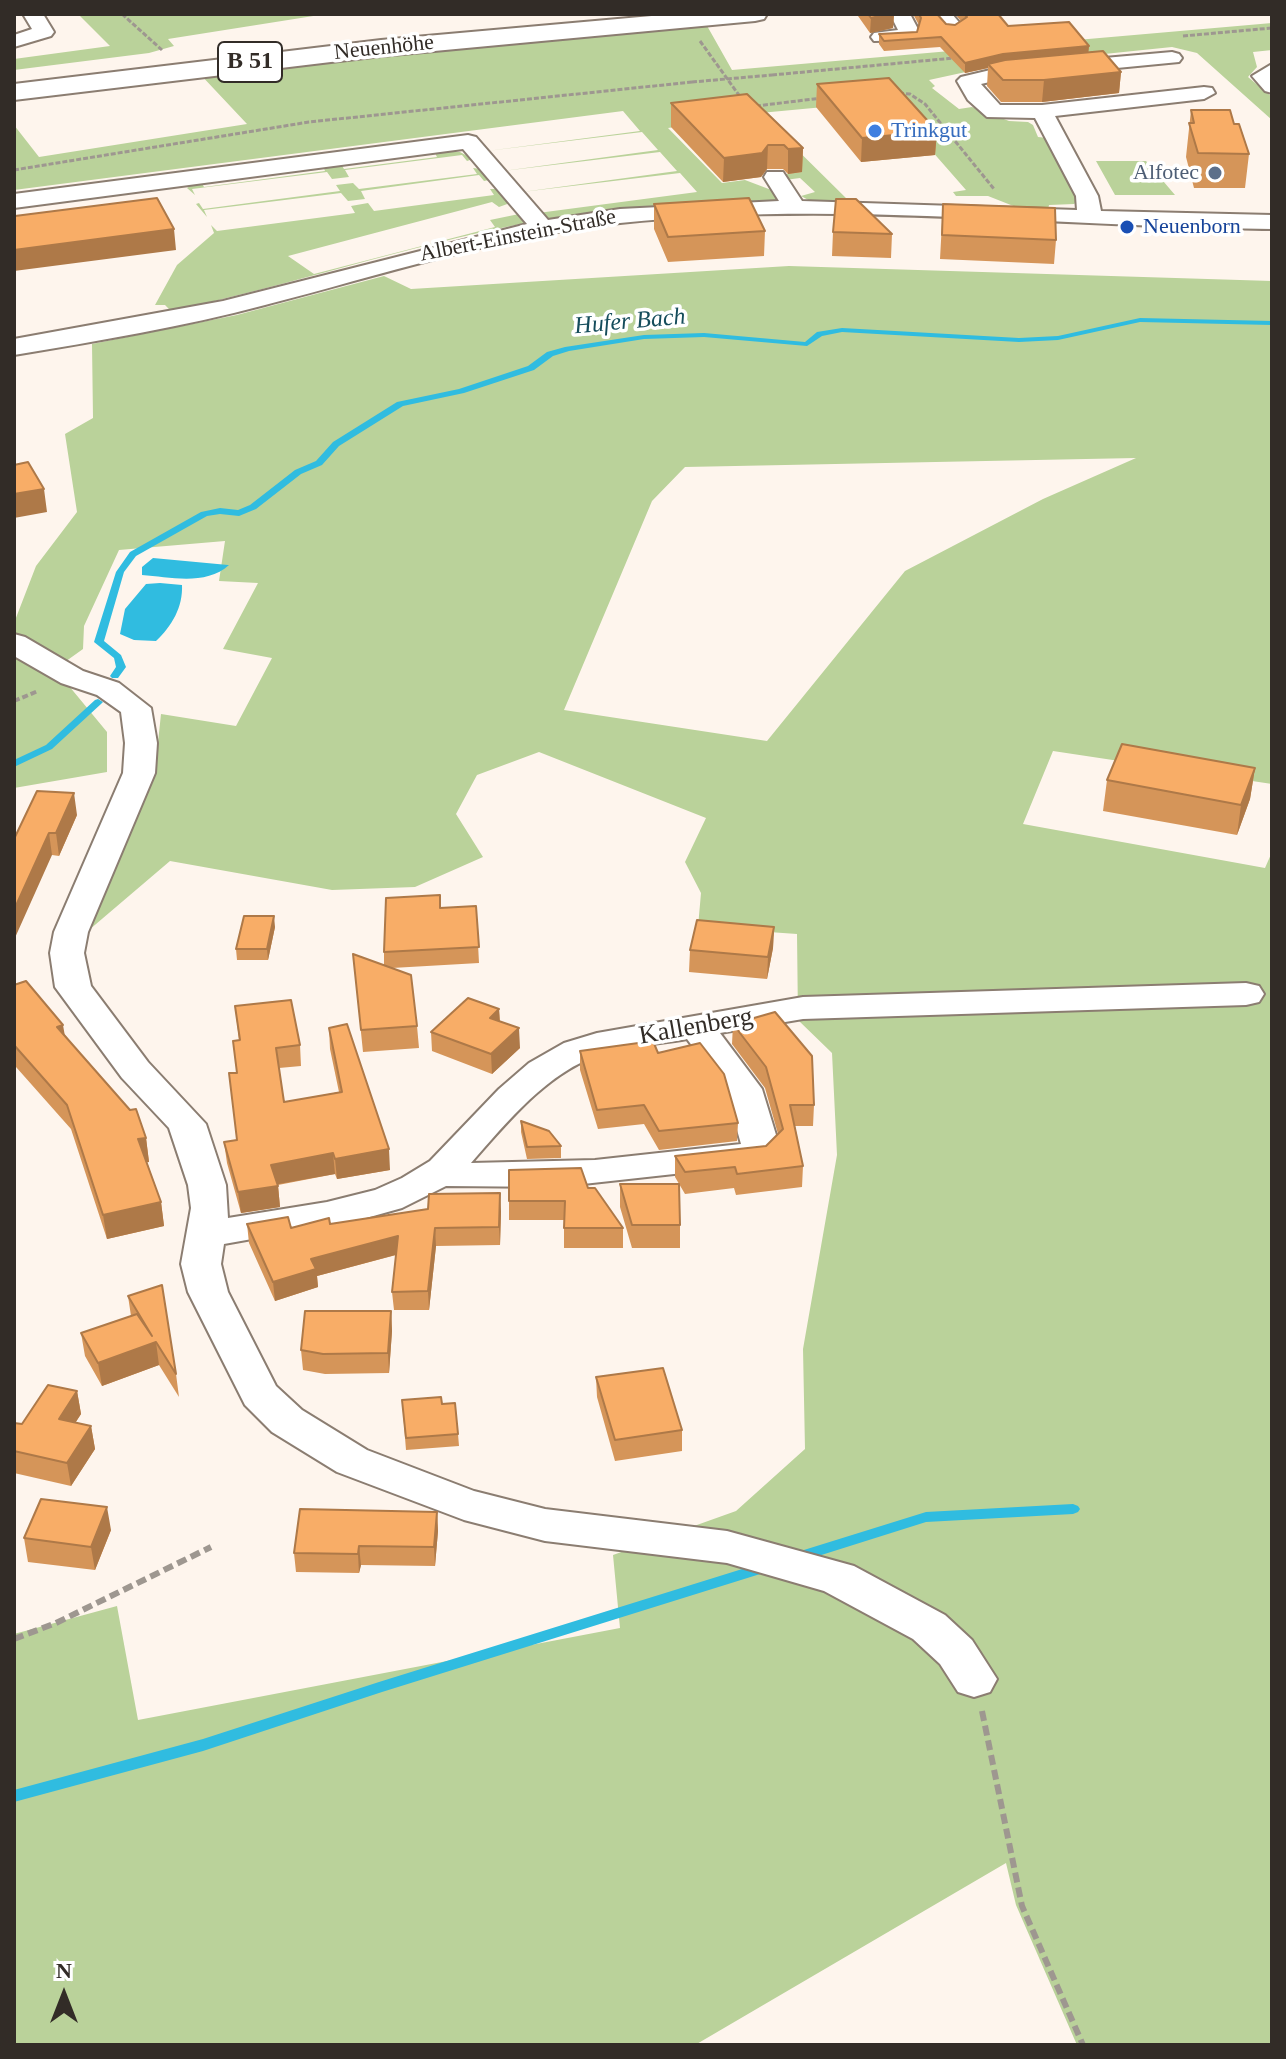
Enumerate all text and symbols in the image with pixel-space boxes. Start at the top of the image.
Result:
street label: Neuenhöhe [333,30,435,66]
road number: B 51 [218,42,282,82]
place label: Trinkgut [891,118,967,144]
marker: Trinkgut [866,122,884,140]
place label: Alfotec [1133,160,1199,186]
marker: Alfotec [1206,164,1224,182]
street label: Albert-Einstein-Straße [418,204,618,268]
place label: Neuenborn [1143,214,1241,240]
marker: Neuenborn [1118,218,1136,236]
water label: Hufer Bach [573,303,687,341]
street label: Kallenberg [637,1002,755,1052]
north arrow [24,1955,104,2035]
text: N [56,1958,72,1983]

